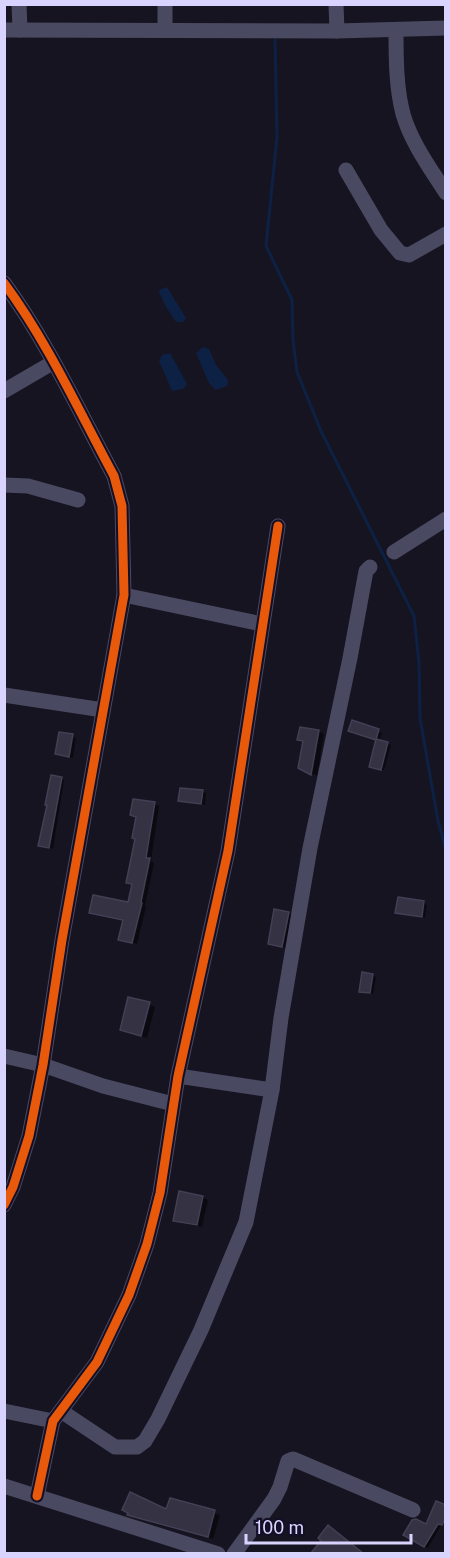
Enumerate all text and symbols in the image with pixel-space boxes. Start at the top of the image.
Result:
scale bar [246,1507,411,1545]
text: 100 m [255,1517,304,1538]

